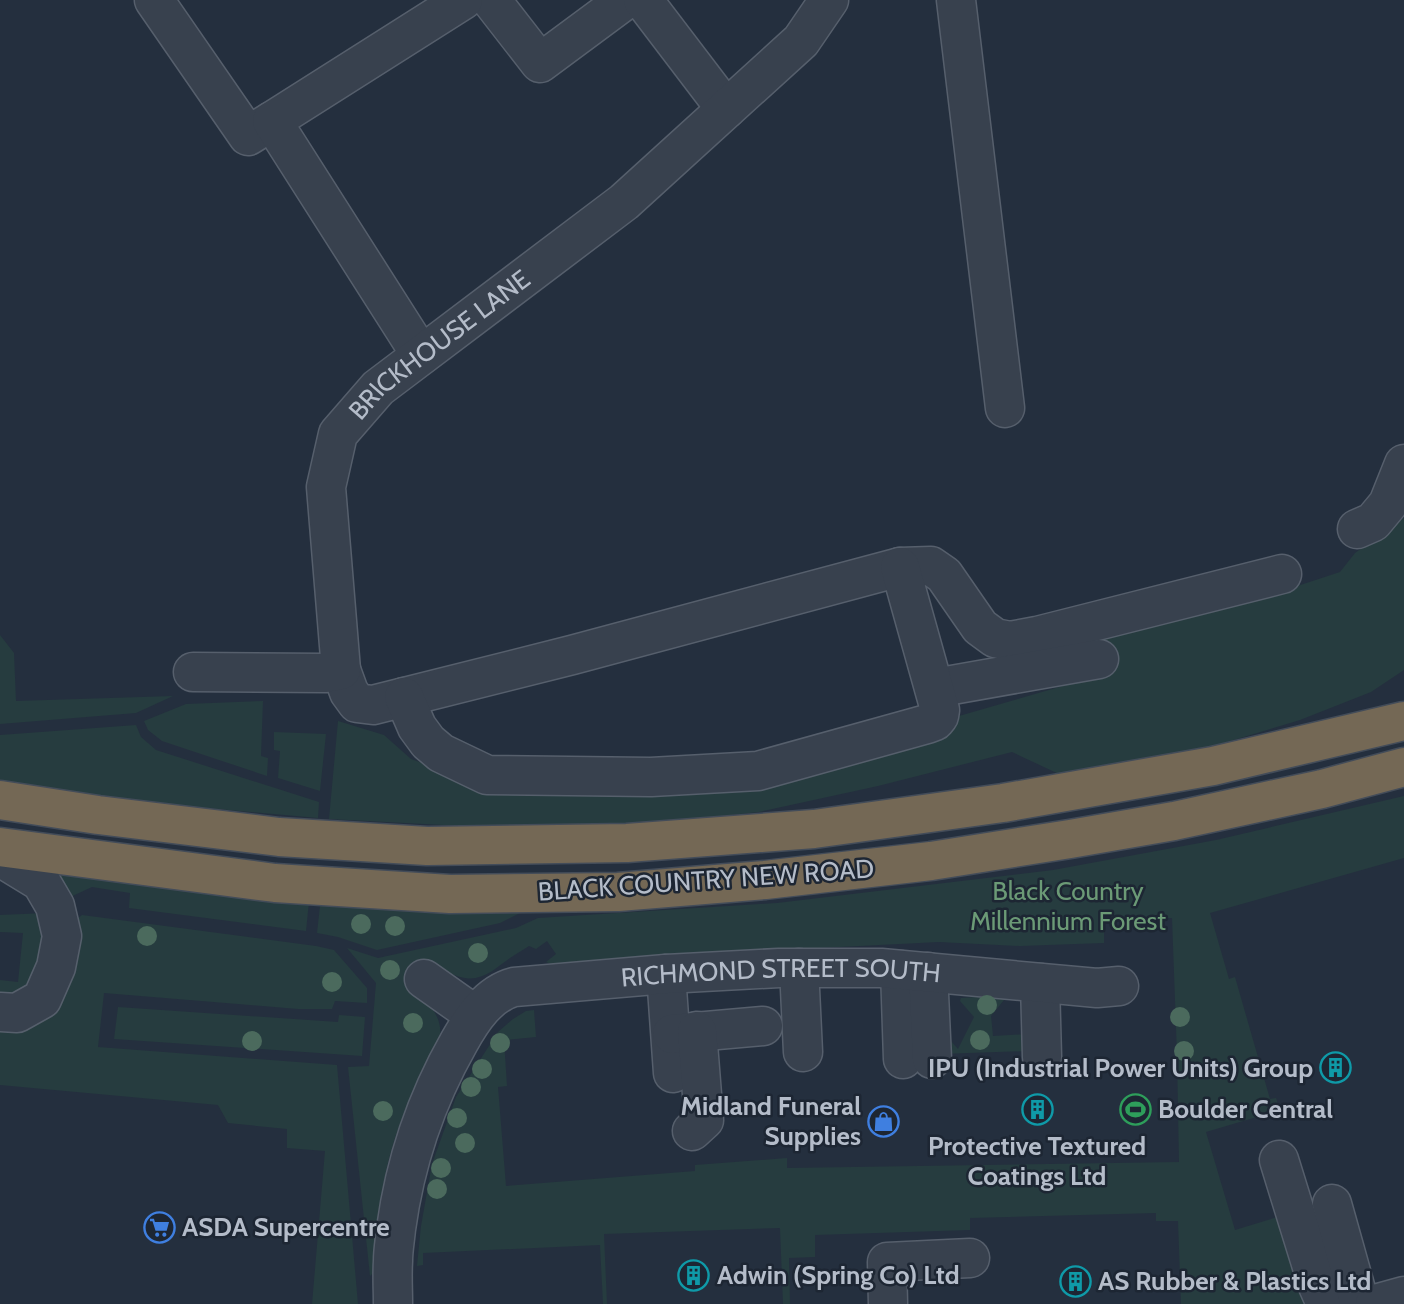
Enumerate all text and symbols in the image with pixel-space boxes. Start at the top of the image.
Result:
street label: BRICKHOUSE LANE [342,263,536,426]
street label: BLACK COUNTRY NEW ROAD [537,852,875,908]
park label: Black Country Millennium Forest [970,875,1166,937]
street label: RICHMOND STREET SOUTH [620,952,942,994]
building icon: IPU (Industrial Power Units) Group [1319,1051,1353,1085]
place label: IPU (Industrial Power Units) Group [928,1052,1313,1084]
place label: Midland Funeral Supplies [681,1090,861,1152]
sports icon: Boulder Central [1118,1092,1152,1126]
building icon: Protective Textured Coatings Ltd [1020,1093,1054,1127]
place label: Boulder Central [1158,1093,1333,1125]
shop icon: Midland Funeral Supplies [867,1104,901,1138]
place label: Protective Textured Coatings Ltd [928,1130,1146,1192]
supermarket icon: ASDA Supercentre [142,1210,176,1244]
place label: ASDA Supercentre [182,1211,390,1243]
building icon: Adwin (Spring Co) Ltd [677,1258,711,1292]
place label: Adwin (Spring Co) Ltd [717,1259,960,1291]
building icon: AS Rubber & Plastics Ltd [1058,1264,1092,1298]
place label: AS Rubber & Plastics Ltd [1098,1265,1371,1297]

